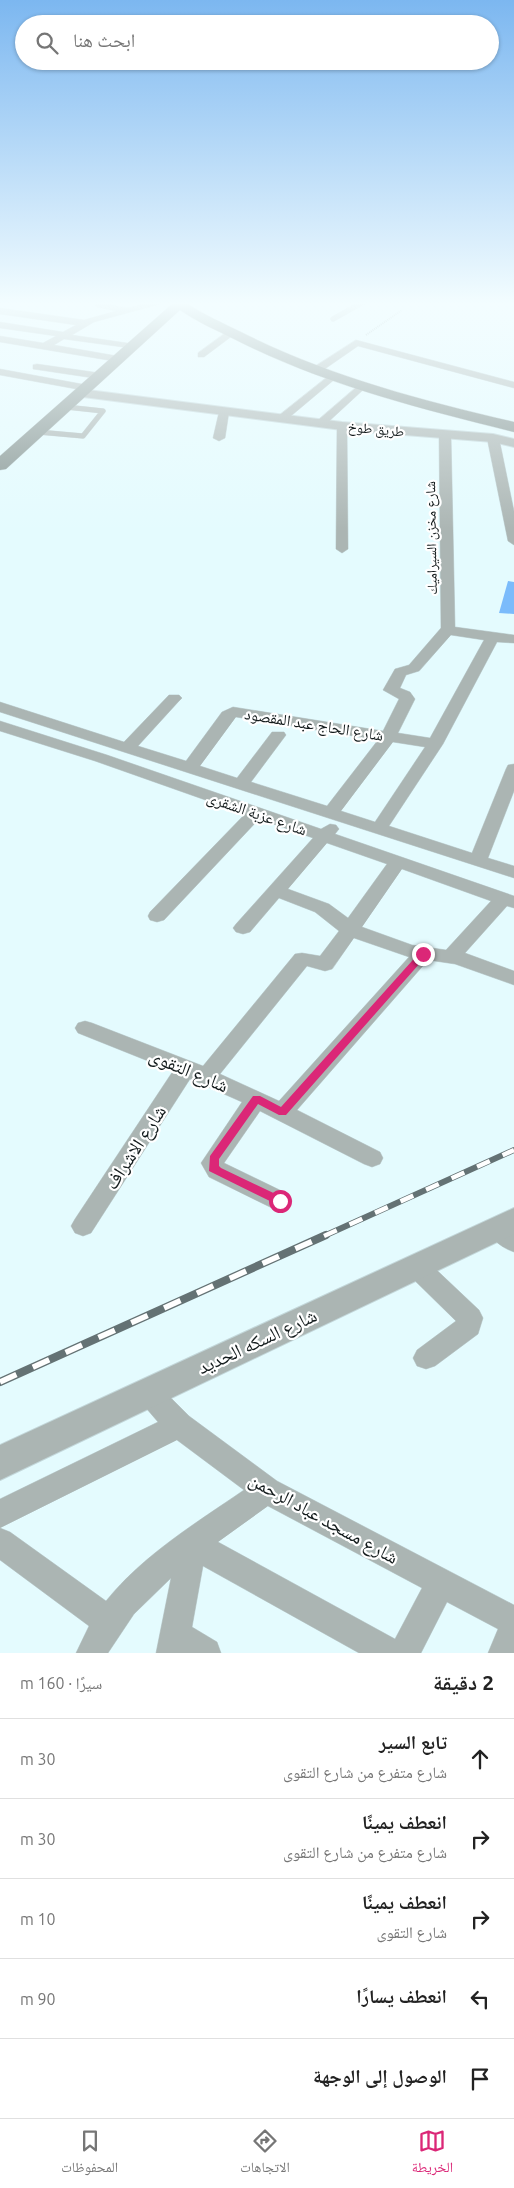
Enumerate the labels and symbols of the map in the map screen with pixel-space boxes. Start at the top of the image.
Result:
street label: طريق طوخ [347,419,405,441]
street label: شارع مخزن السيراميك [422,481,442,595]
street label: شارع الحاج عبد المقصود [243,704,385,746]
street label: شارع عزبة الشقرى [204,788,309,840]
route end [412,943,435,966]
street label: شارع التقوى [146,1043,232,1097]
street label: شارع الاشراف [100,1101,171,1194]
route start [269,1190,292,1213]
street label: شارع السكه الحديد [194,1304,321,1379]
street label: شارع مسجد عباد الرحمن [245,1468,402,1569]

